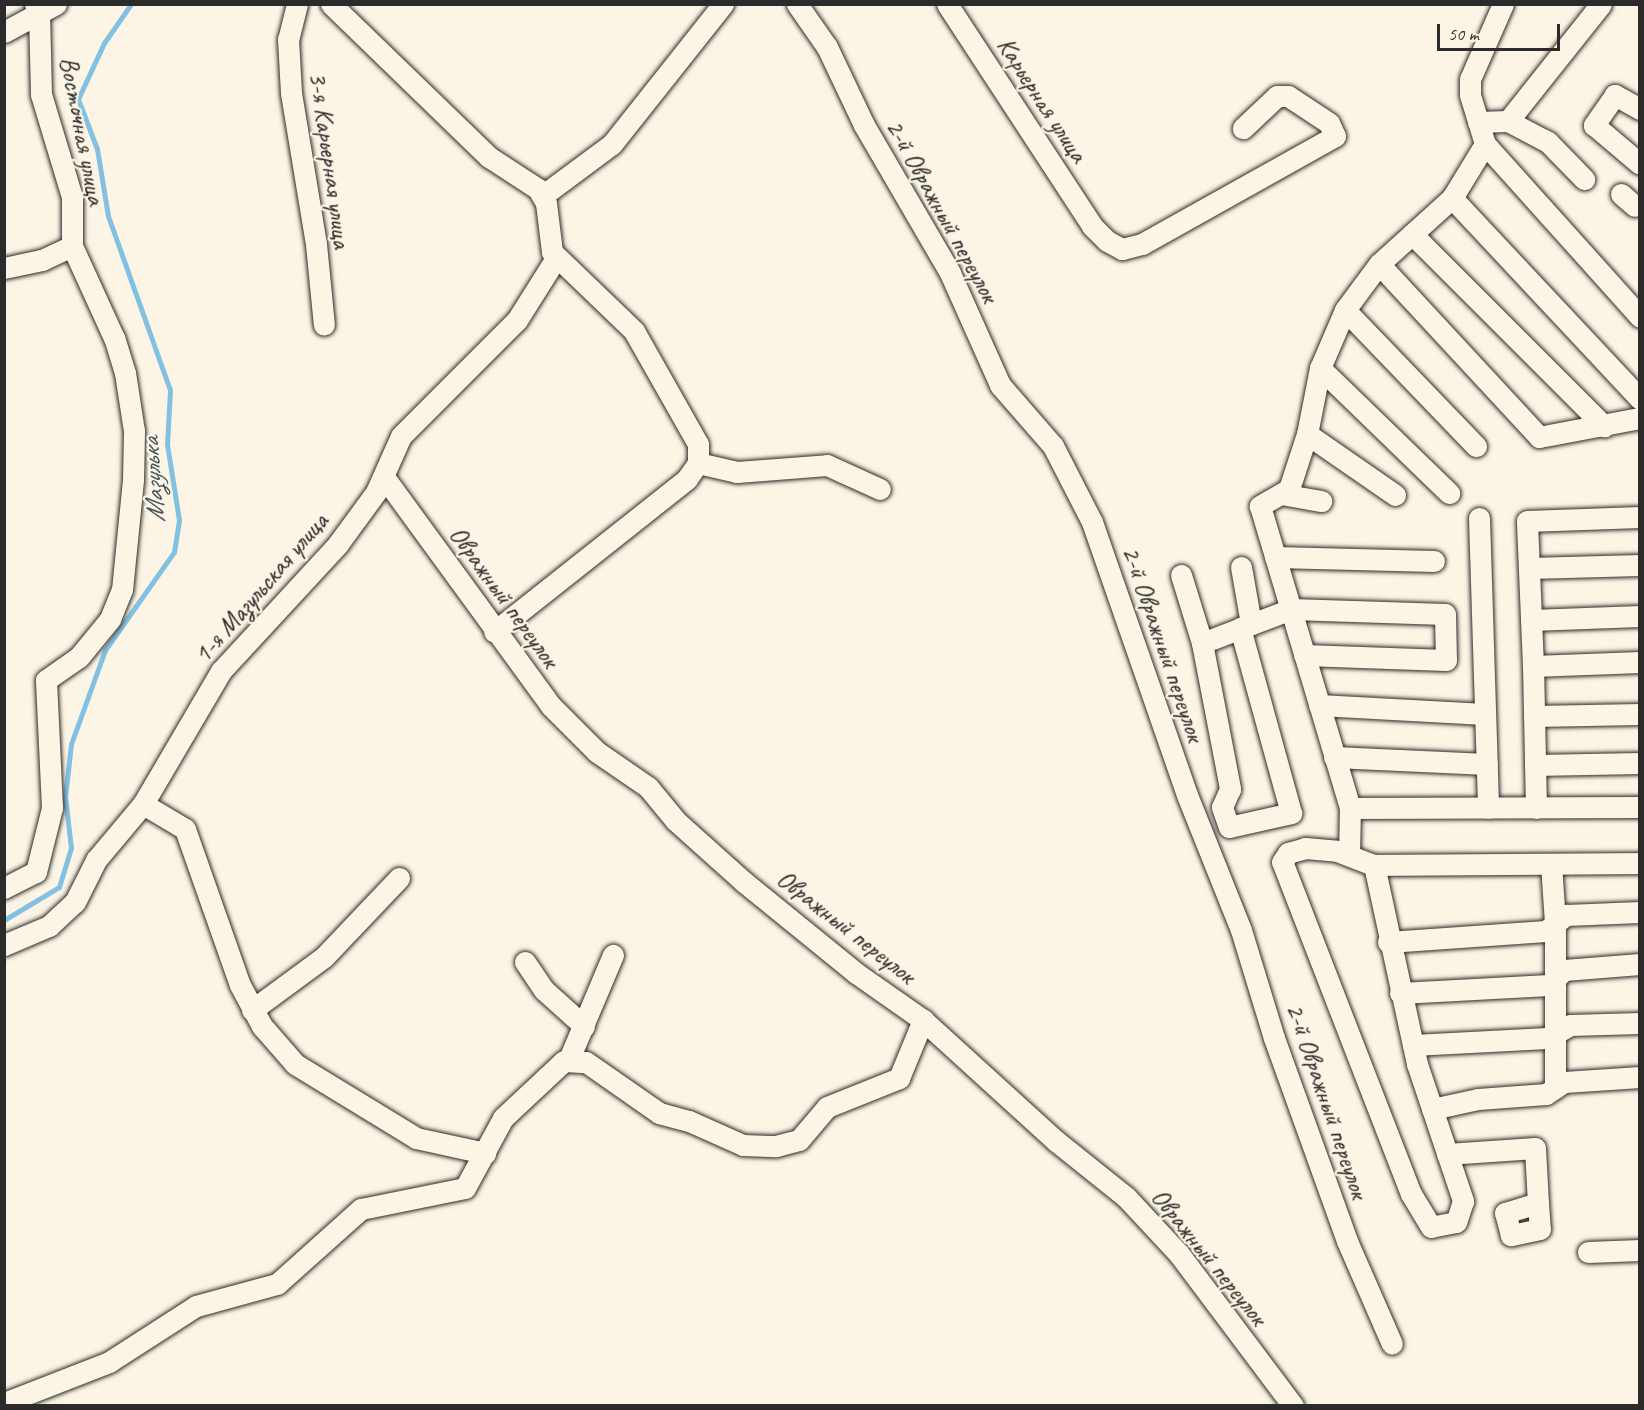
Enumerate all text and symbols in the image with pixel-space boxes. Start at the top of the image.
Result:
scale bar [1440,12,1563,50]
text: 50 m [1448,23,1479,45]
street label: Карьерная улица [989,31,1095,169]
street label: Восточная улица [52,53,112,209]
street label: 3-я Карьерная улица [302,68,358,252]
street label: 2-й Овражный переулок [879,114,1005,308]
water label: Мазулька [134,436,172,524]
street label: 1-я Мазульская улица [186,505,336,671]
street label: Овражный переулок [442,520,566,674]
street label: 2-й Овражный переулок [1115,542,1211,746]
street label: Овражный переулок [770,863,922,991]
street label: 2-й Овражный переулок [1279,999,1375,1203]
street label: Овражный переулок [1144,1182,1274,1332]

